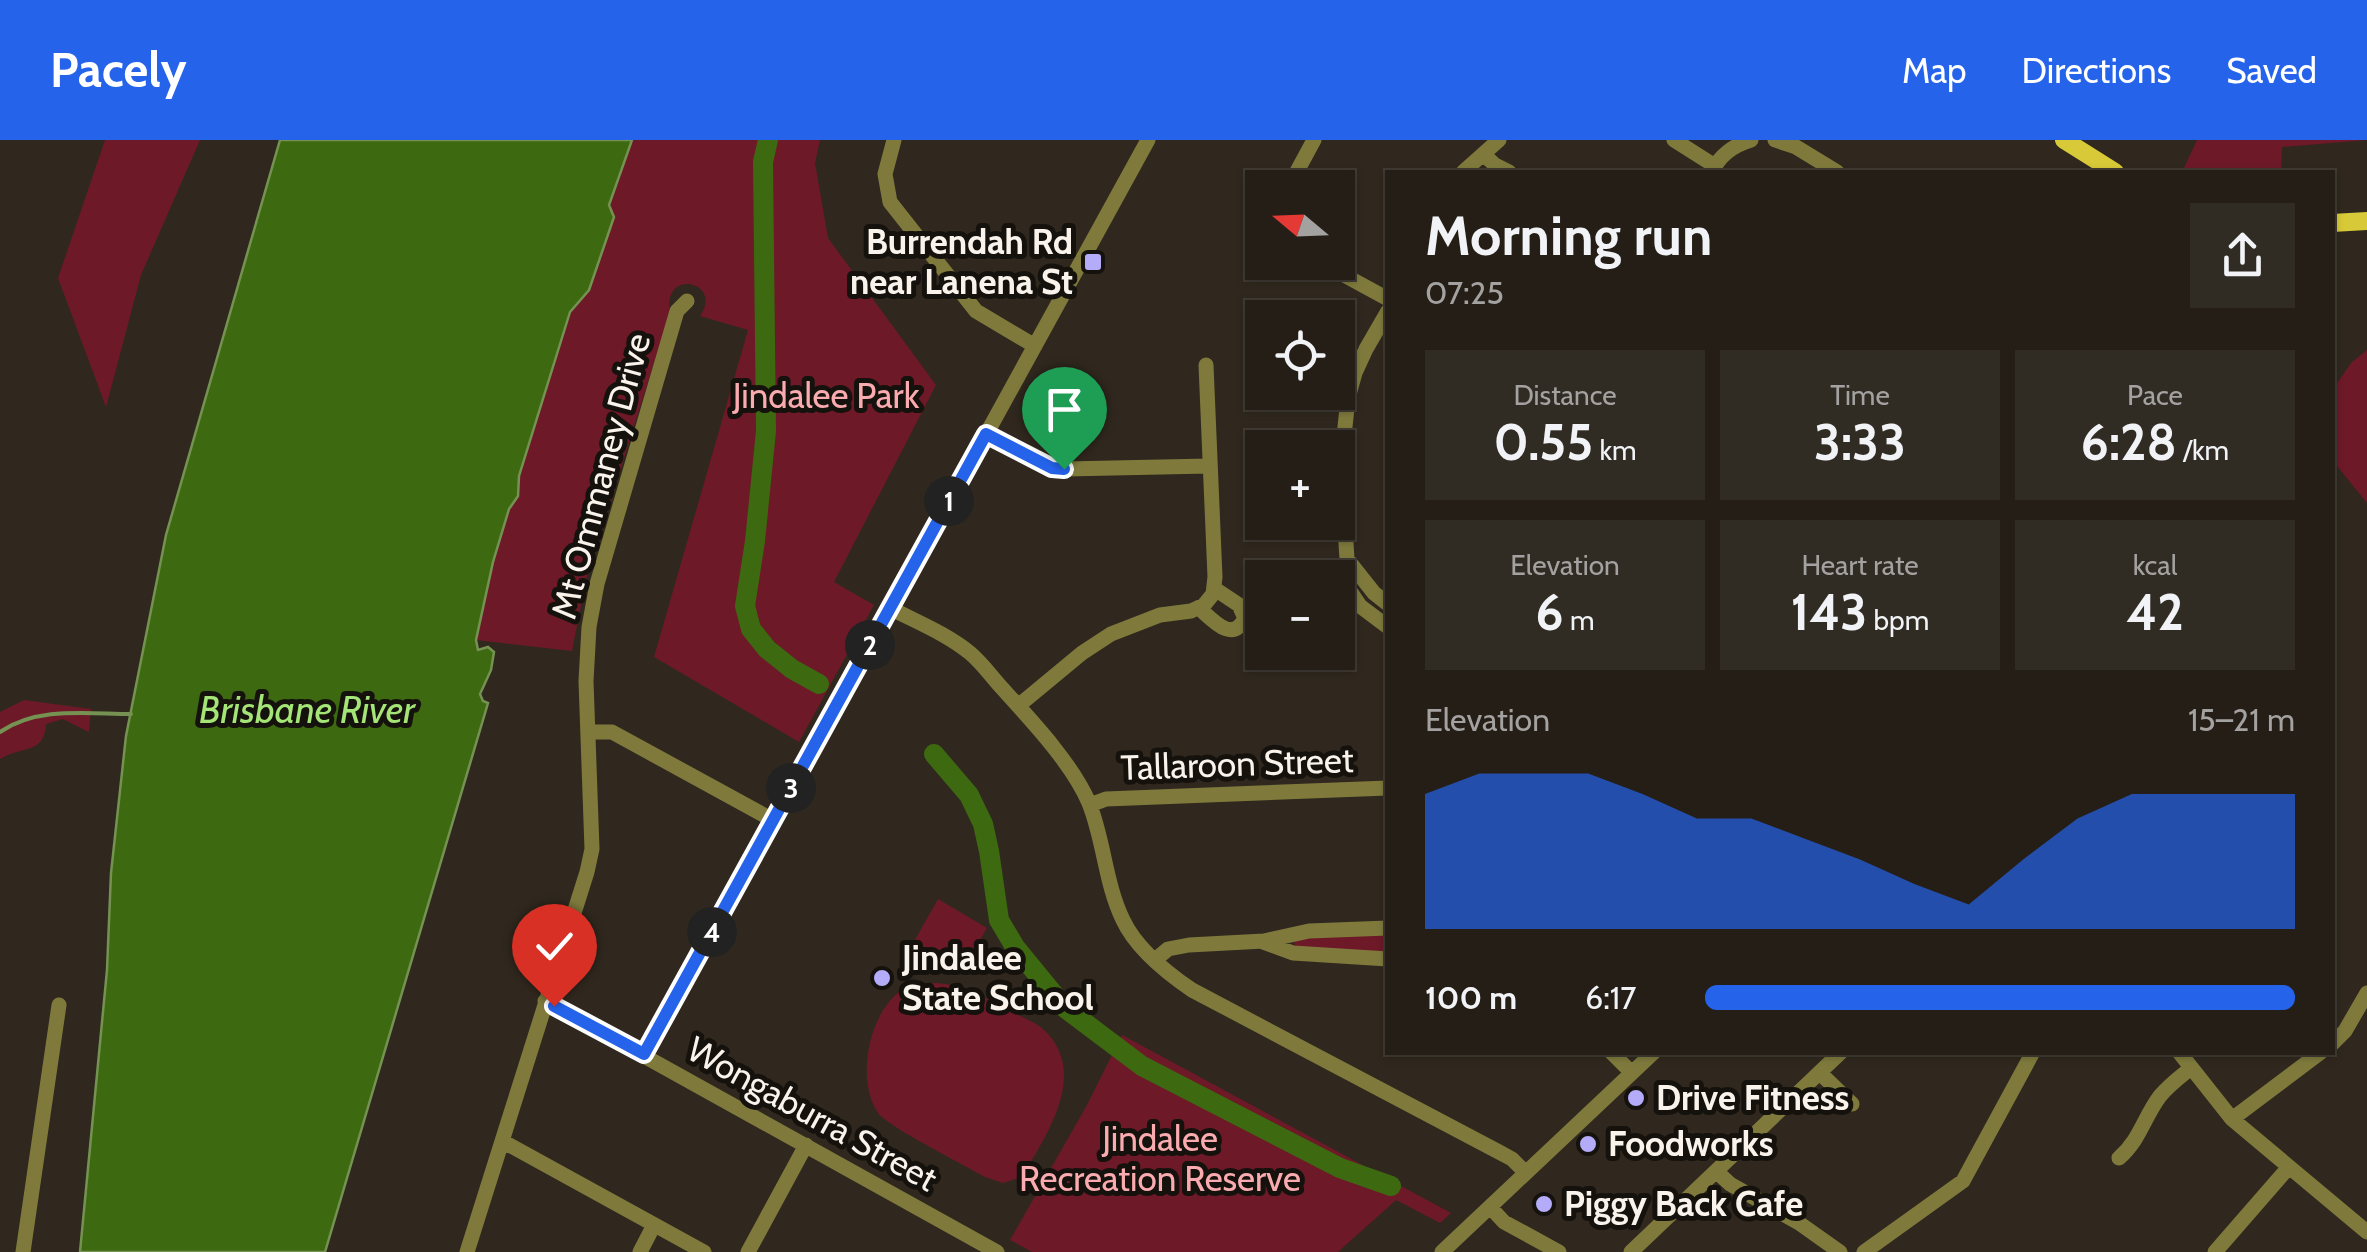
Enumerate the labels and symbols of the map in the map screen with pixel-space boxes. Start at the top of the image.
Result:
north arrow [1245,170,1355,280]
place label: Burrendah Rd near Lanena St [850,220,1073,303]
marker: Burrendah Rd near Lanena St [1082,251,1104,273]
street label: Mt Ommaney Drive [542,328,659,623]
pin [1022,367,1107,470]
park label: Jindalee Park [732,374,920,417]
pin: 1 [924,476,974,526]
pin: 2 [845,620,895,670]
water label: Brisbane River [199,686,416,733]
street label: Tallaroon Street [1120,738,1354,789]
pin: 3 [766,763,816,813]
pin [512,904,597,1007]
pin: 4 [687,907,737,957]
place label: Jindalee State School [901,936,1094,1019]
marker: Jindalee State School [871,967,893,989]
street label: Wongaburra Street [680,1027,945,1200]
place label: Drive Fitness [1656,1076,1849,1119]
marker: Drive Fitness [1625,1087,1647,1109]
park label: Jindalee Recreation Reserve [1019,1117,1301,1200]
place label: Foodworks [1608,1122,1774,1165]
marker: Foodworks [1577,1133,1599,1155]
place label: Piggy Back Cafe [1564,1182,1803,1225]
marker: Piggy Back Cafe [1533,1193,1555,1215]

